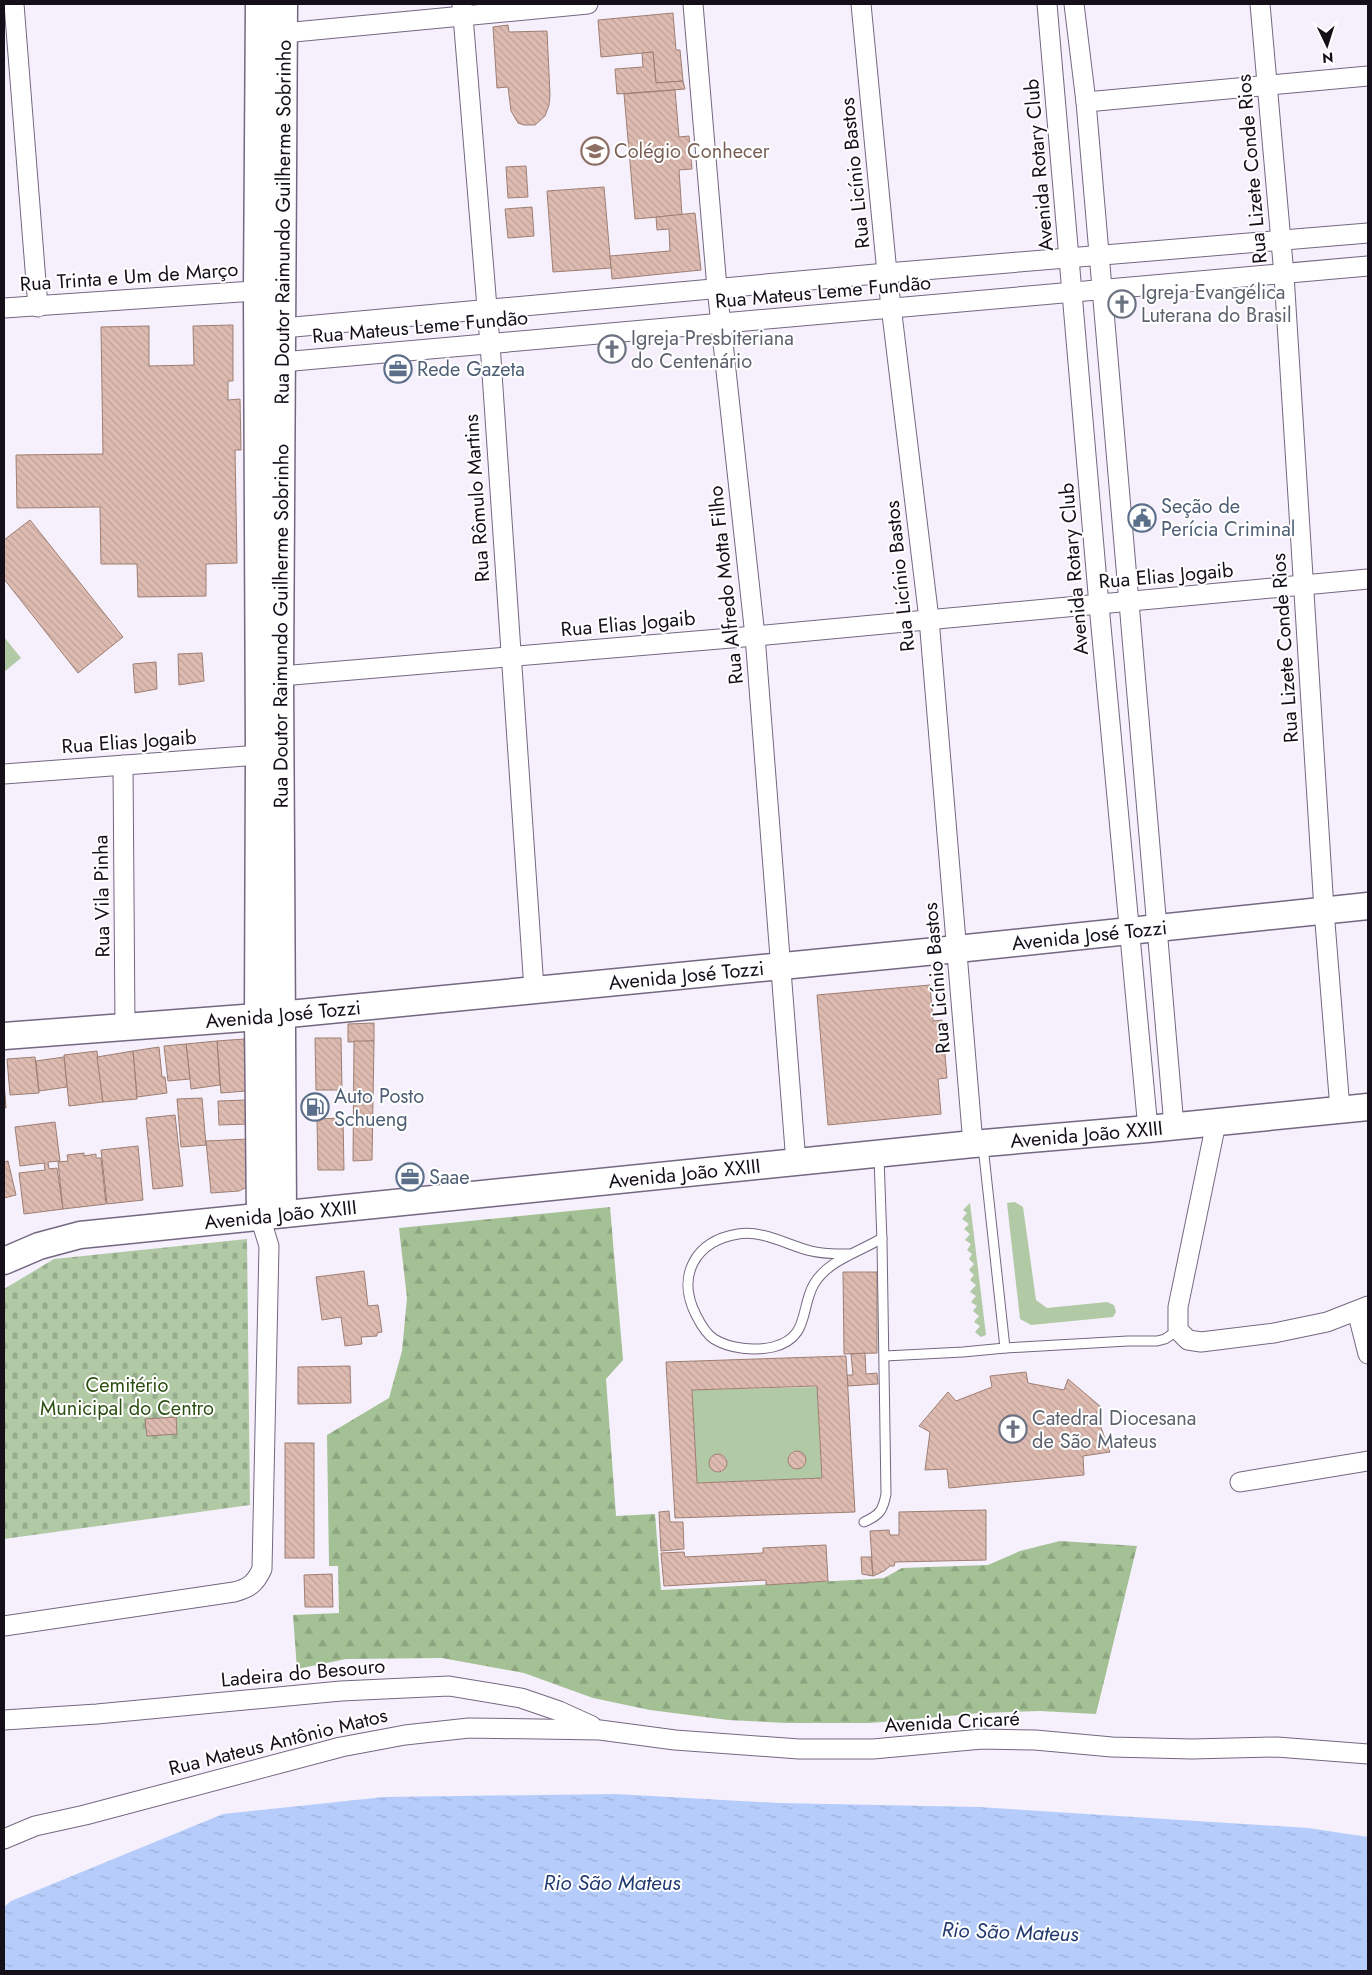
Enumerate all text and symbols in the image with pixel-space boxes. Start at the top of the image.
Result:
north arrow [1302,20,1352,70]
street label: Rua Doutor Raimundo Guilherme Sobrinho [267,40,298,404]
text: N [1322,48,1334,68]
street label: Rua Lizete Conde Rios [1229,73,1275,265]
street label: Avenida Rotary Club [1017,78,1061,252]
street label: Rua Licínio Bastos [833,96,877,250]
school or university icon: Colégio Conhecer [580,136,610,166]
place label: Colégio Conhecer [614,137,770,166]
street label: Rua Trinta e Um de Março [19,255,239,299]
street label: Rua Mateus Leme Fundão [714,268,932,316]
place label: Igreja Evangélica Luterana do Brasil [1141,278,1292,330]
church icon: Igreja Evangélica Luterana do Brasil [1107,289,1137,319]
street label: Rua Mateus Leme Fundão [311,303,529,351]
place label: Igreja Presbiteriana do Centenário [631,324,794,376]
church icon: Igreja Presbiteriana do Centenário [597,334,627,364]
office icon: Rede Gazeta [383,354,413,384]
place label: Rede Gazeta [417,355,525,384]
street label: Rua Rômulo Martins [457,413,497,583]
street label: Rua Doutor Raimundo Guilherme Sobrinho [265,444,296,808]
street label: Avenida Rotary Club [1052,482,1096,656]
street label: Rua Alfredo Motta Filho [701,484,751,686]
place label: Seção de Perícia Criminal [1161,492,1295,544]
street label: Rua Licínio Bastos [878,499,922,653]
public building icon: Seção de Perícia Criminal [1127,503,1157,533]
street label: Rua Lizete Conde Rios [1264,552,1306,744]
street label: Rua Elias Jogaib [1097,556,1235,596]
street label: Rua Elias Jogaib [559,604,697,644]
street label: Rua Elias Jogaib [61,723,197,761]
street label: Rua Vila Pinha [86,834,118,958]
street label: Rua Licínio Bastos [916,901,958,1055]
street label: Avenida José Tozzi [1010,913,1168,958]
street label: Avenida José Tozzi [607,953,765,997]
street label: Avenida José Tozzi [204,993,362,1035]
place label: Auto Posto Schueng [334,1082,424,1134]
fuel station icon: Auto Posto Schueng [300,1092,330,1122]
street label: Avenida João XXIII [1009,1113,1164,1155]
street label: Avenida João XXIII [607,1151,762,1196]
office icon: Saae [395,1162,425,1192]
place label: Saae [429,1163,470,1192]
street label: Avenida João XXIII [203,1192,358,1237]
park label: Cemitério Municipal do Centro [40,1371,214,1423]
place label: Catedral Diocesana de São Mateus [1032,1404,1196,1456]
church icon: Catedral Diocesana de São Mateus [998,1414,1028,1444]
street label: Ladeira do Besouro [220,1651,386,1695]
street label: Rua Mateus Antônio Matos [166,1701,390,1783]
street label: Avenida Cricaré [884,1704,1020,1740]
water label: Rio São Mateus [544,1868,681,1898]
water label: Rio São Mateus [941,1915,1080,1949]

